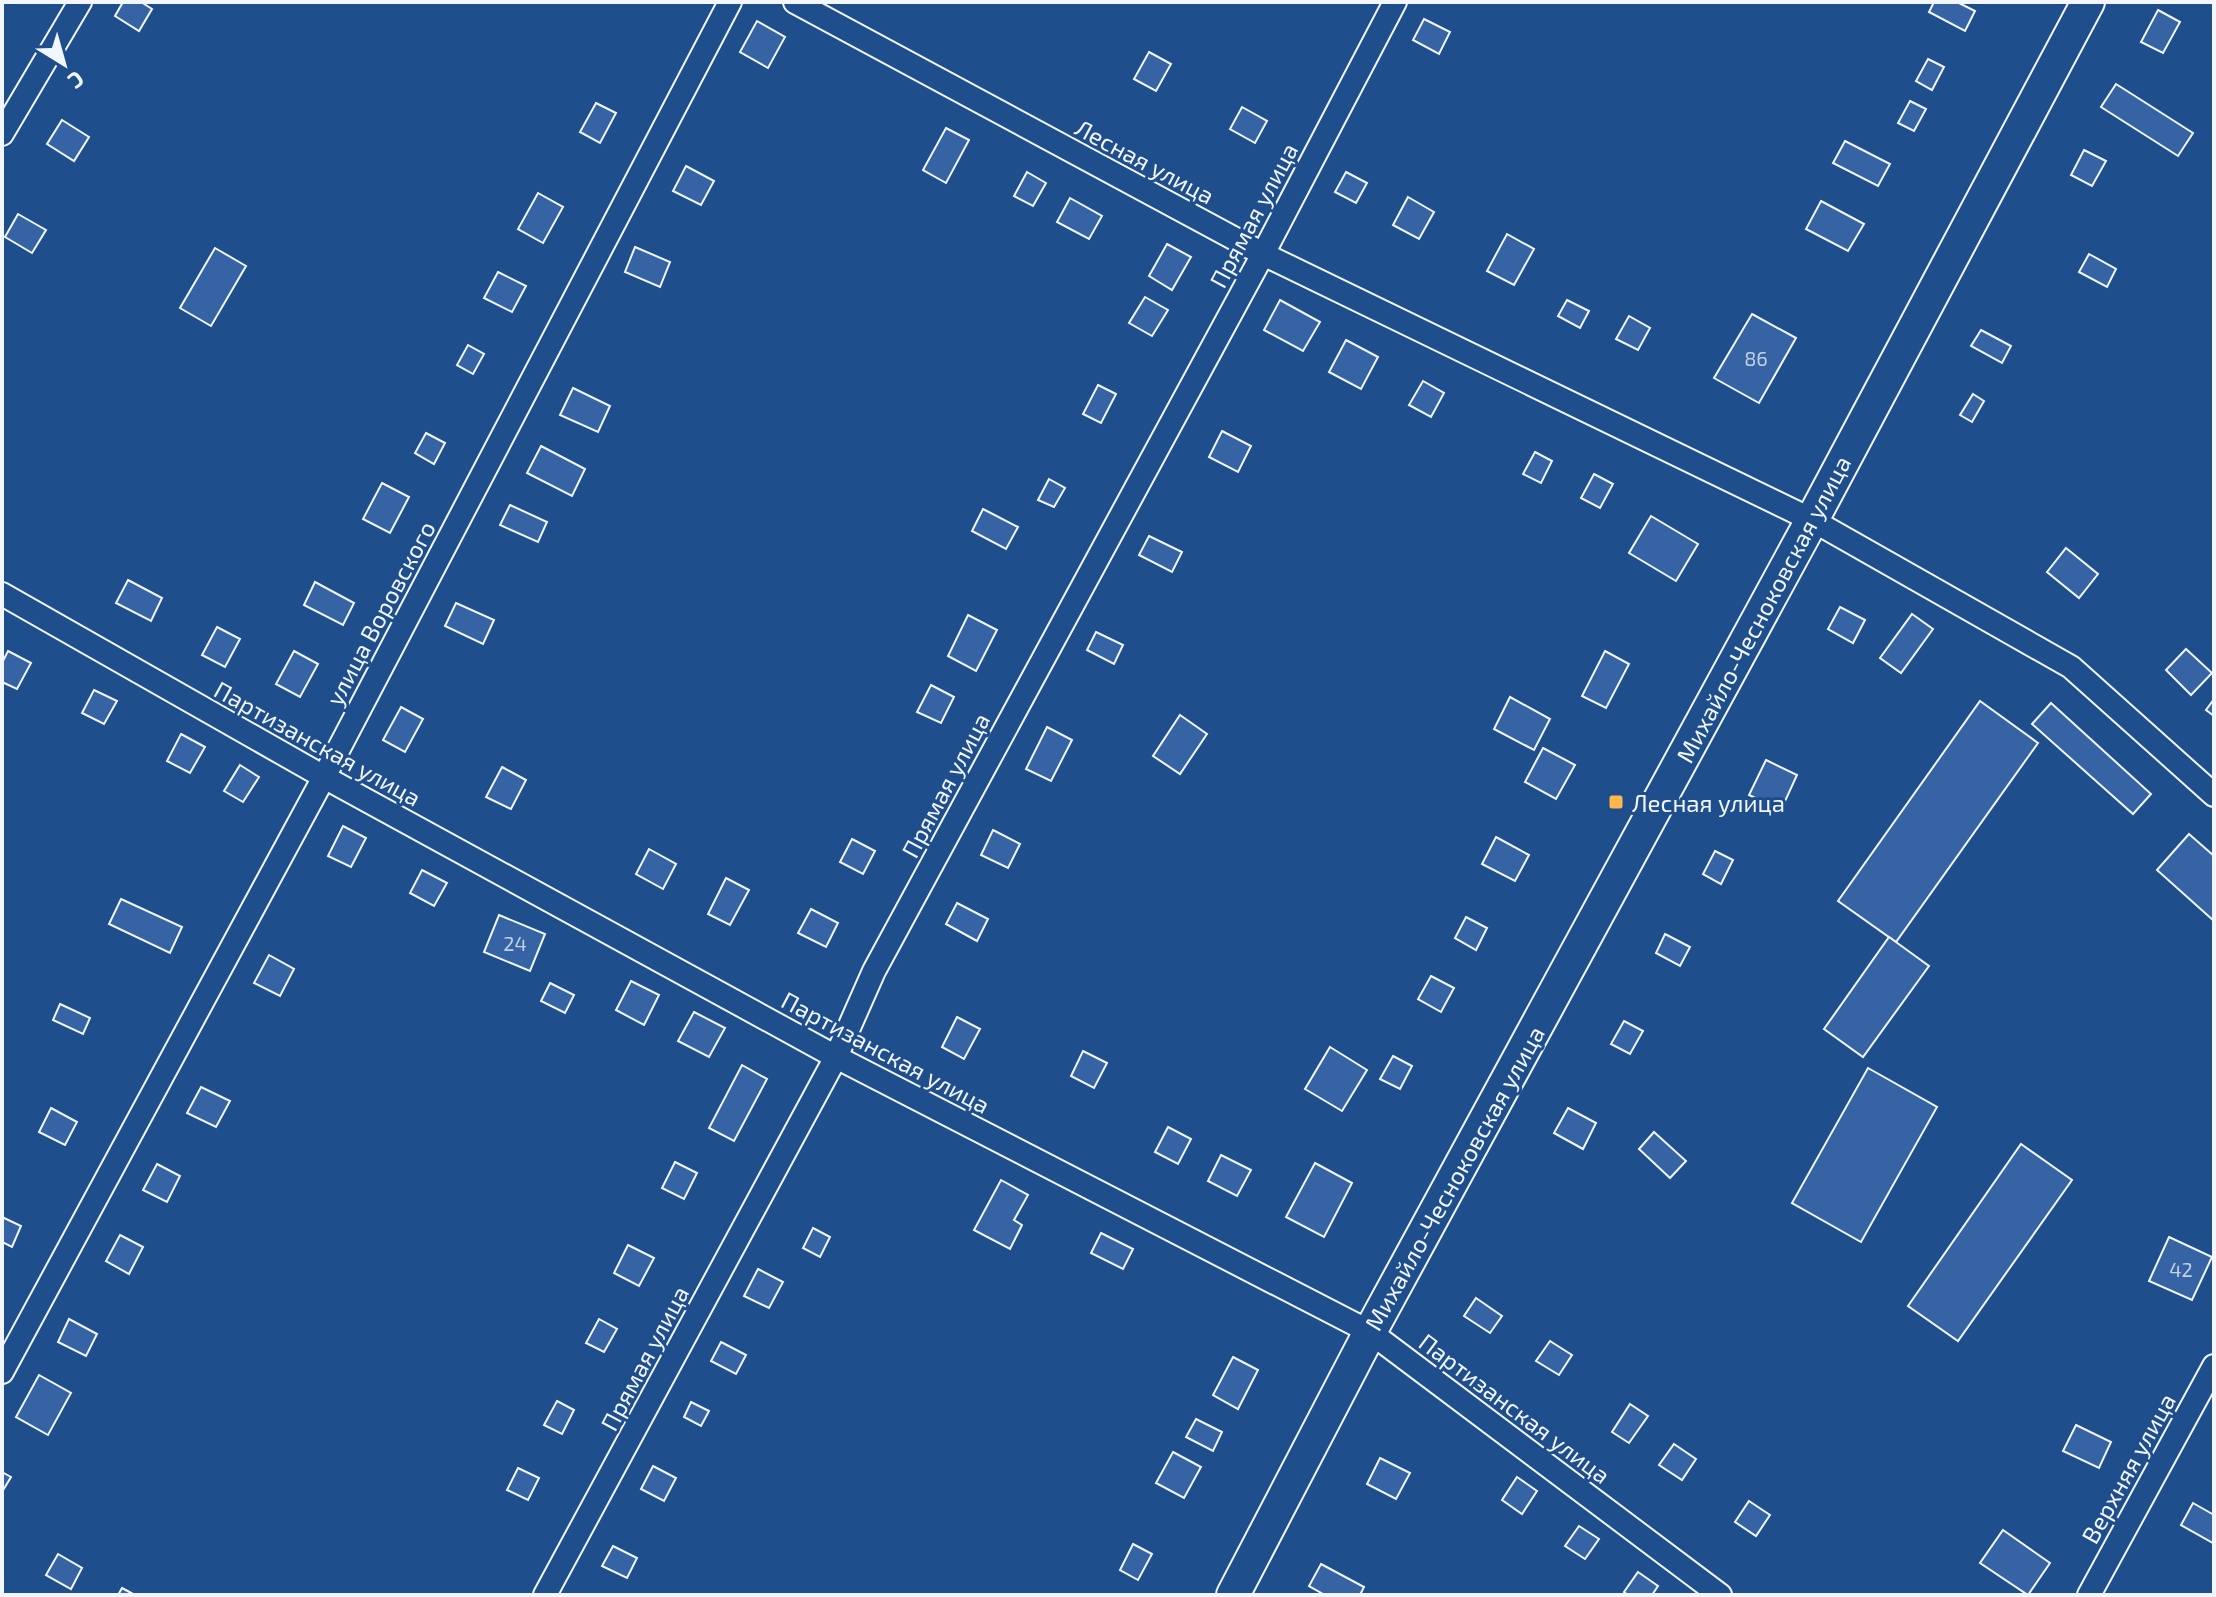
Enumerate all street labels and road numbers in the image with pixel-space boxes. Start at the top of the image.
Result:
street label: Лесная улица [1070,112,1219,211]
street label: Прямая улица [1203,138,1304,293]
street label: Михайло-Чесноковская улица [1670,451,1857,768]
street label: улица Воровского [319,516,442,711]
street label: Партизанская улица [209,674,426,813]
street label: Прямая улица [895,708,996,863]
street label: Партизанская улица [776,985,995,1120]
street label: Михайло-Чесноковская улица [1358,1021,1551,1336]
street label: Прямая улица [594,1281,695,1436]
street label: Партизанская улица [1413,1327,1616,1490]
street label: Верхняя улица [2075,1388,2182,1549]

